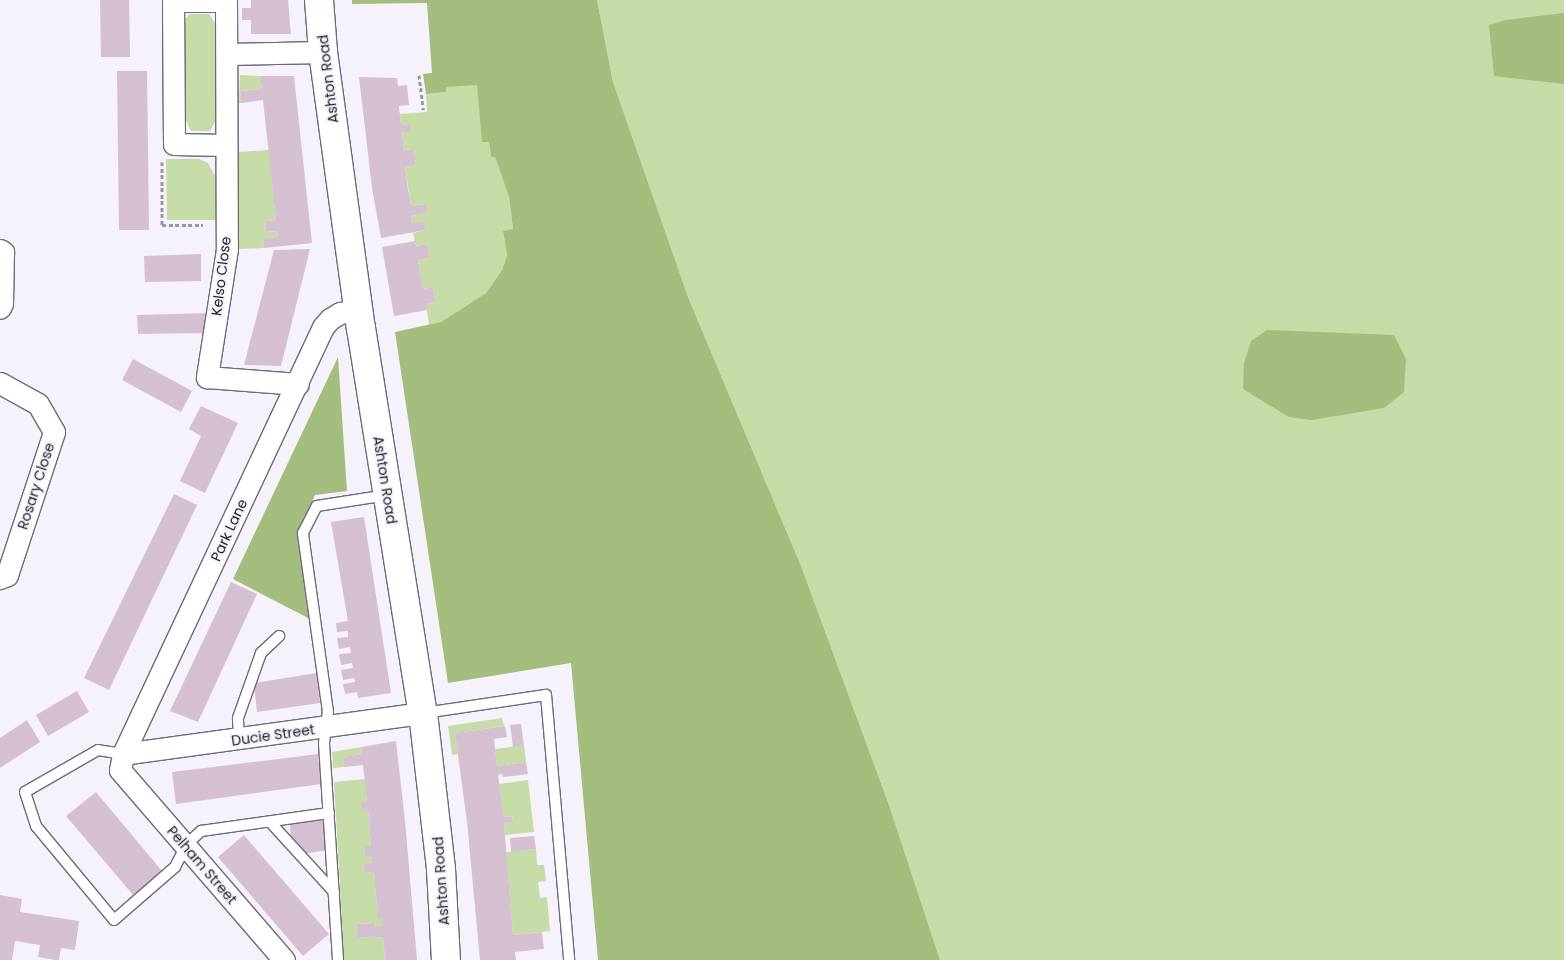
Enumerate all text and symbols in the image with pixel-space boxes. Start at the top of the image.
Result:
street label: Ashton Road [314,34,342,124]
street label: Kelso Close [208,235,234,317]
street label: Ashton Road [370,435,400,525]
street label: Rosary Close [14,440,58,532]
street label: Park Lane [207,496,251,564]
street label: Ducie Street [230,721,316,749]
street label: Pelham Street [164,823,240,907]
street label: Ashton Road [430,836,452,926]

